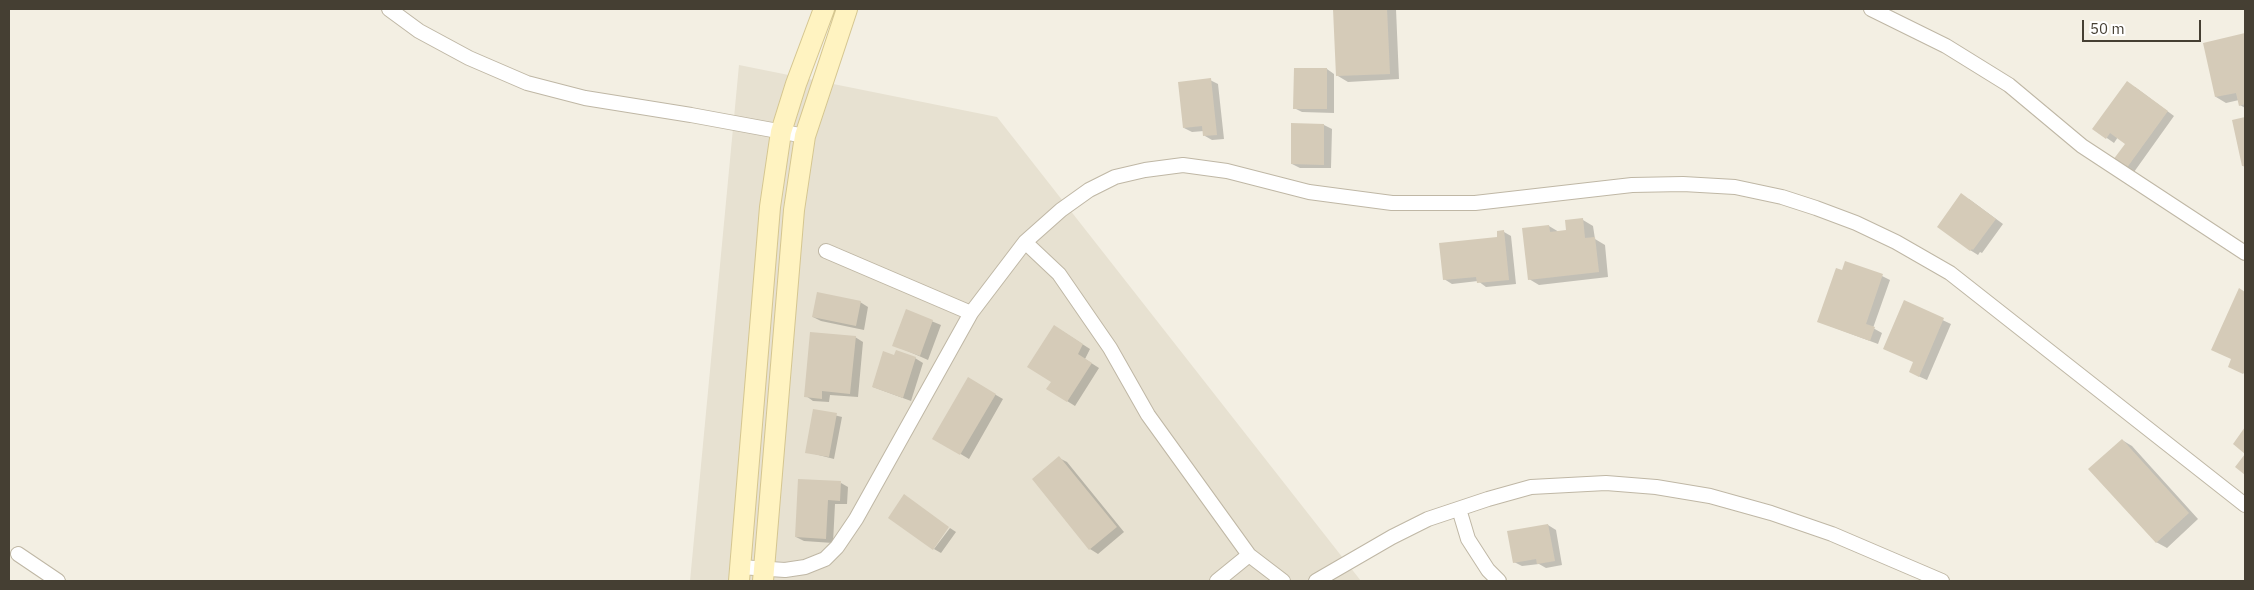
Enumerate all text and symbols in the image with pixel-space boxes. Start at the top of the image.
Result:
scale bar [2084,10,2203,42]
text: 50 m [2090,19,2125,38]

